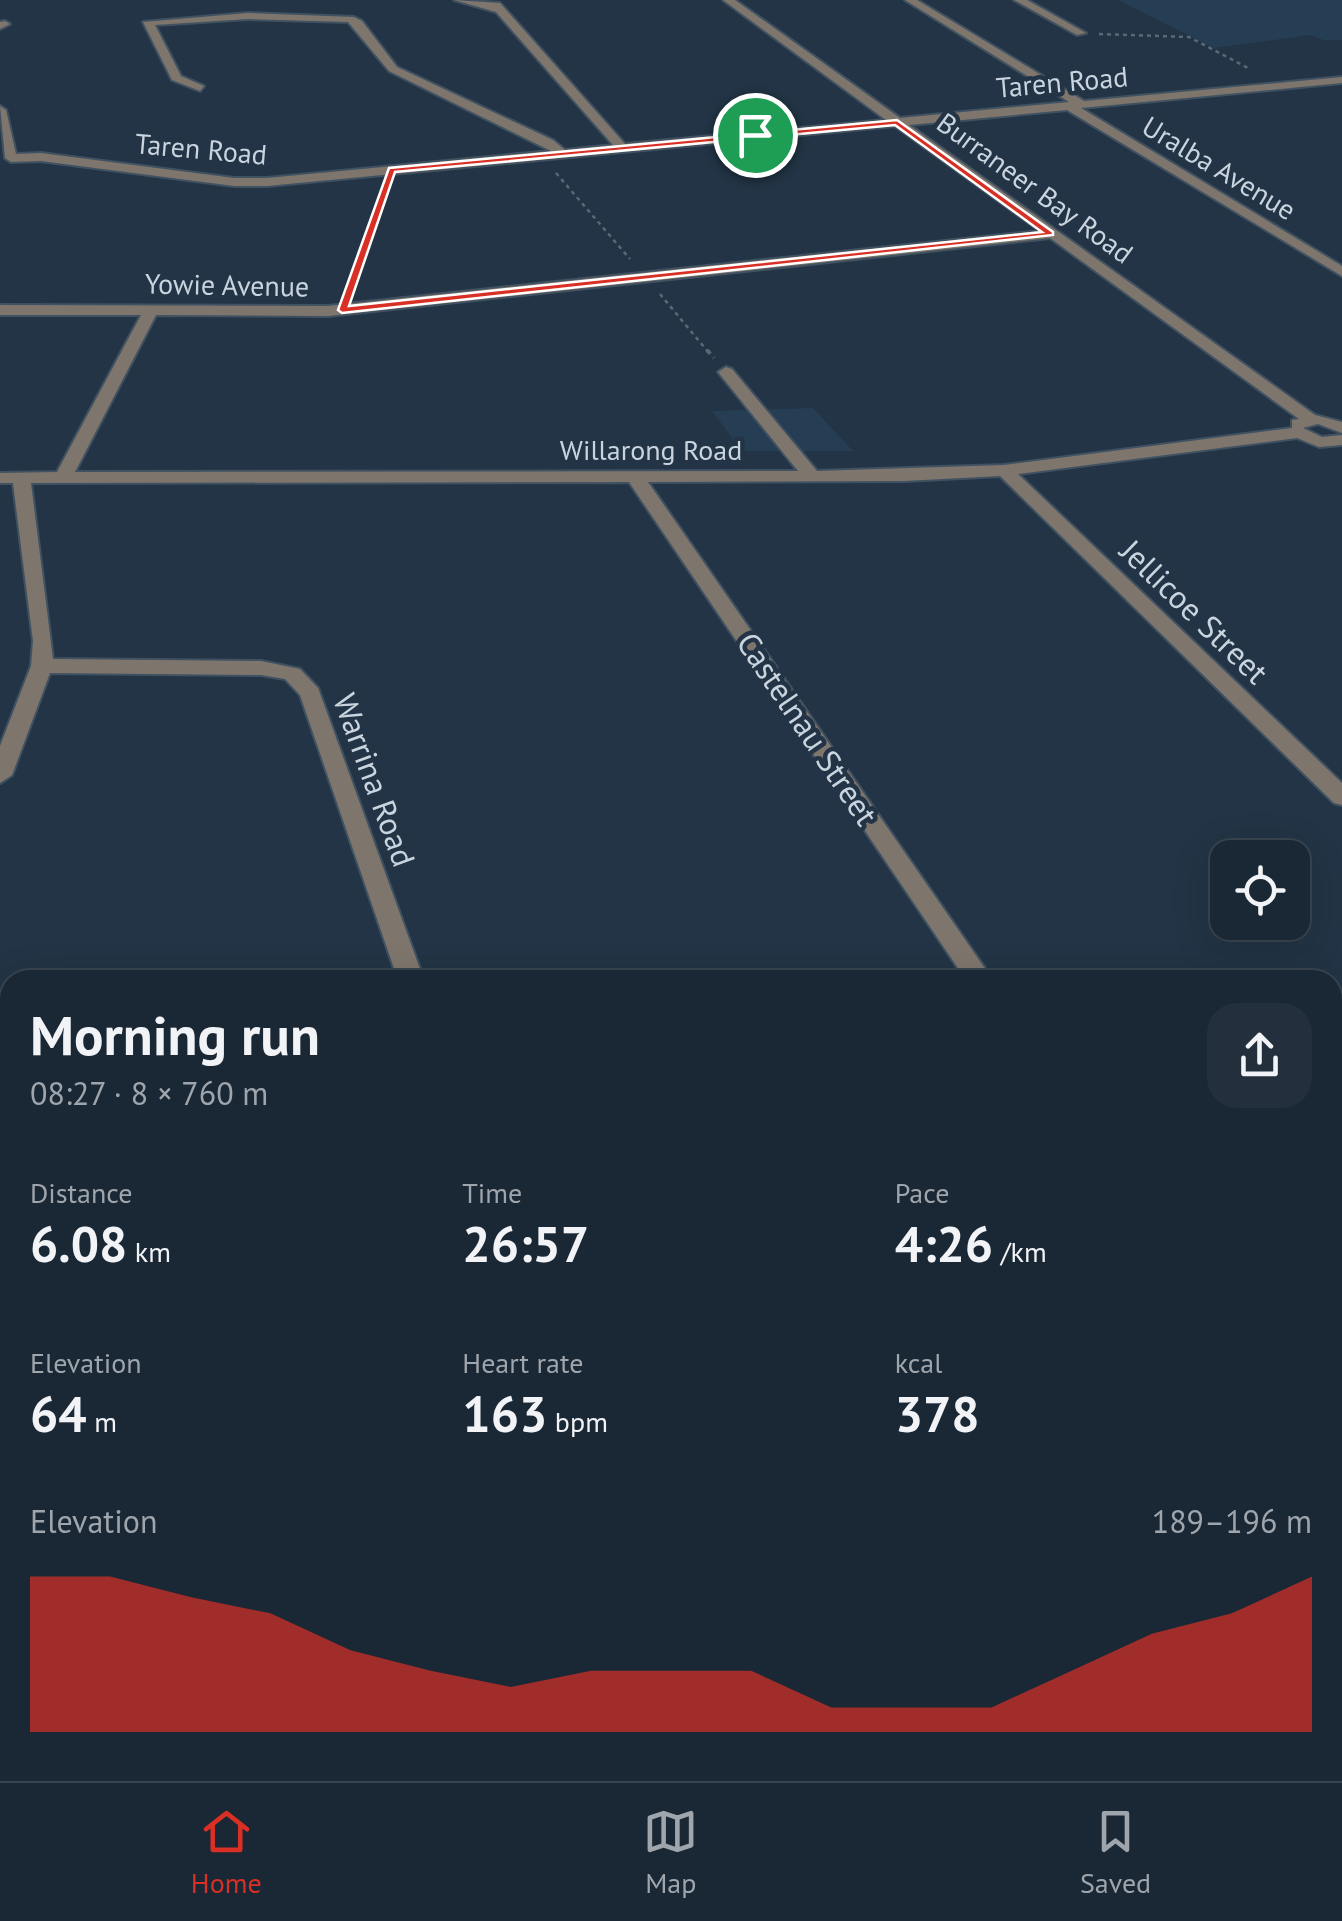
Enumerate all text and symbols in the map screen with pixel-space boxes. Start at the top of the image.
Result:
street label: Taren Road [994,57,1129,106]
pin [713,93,798,178]
street label: Burraneer Bay Road [930,104,1141,271]
street label: Uralba Avenue [1136,107,1303,228]
icon: arrive [728,108,783,163]
street label: Taren Road [134,124,269,173]
street label: Yowie Avenue [145,265,309,304]
street label: Willarong Road [560,431,742,468]
street label: Jellicoe Street [1110,529,1278,693]
street label: Castelnau Street [728,624,888,833]
street label: Warrina Road [324,687,426,872]
map controls [1210,840,1310,940]
button: locate [1210,840,1310,940]
text: Morning run [30,999,320,1070]
button: share [1207,1003,1312,1108]
text: 08:27 · 8 × 760 m [30,1072,268,1114]
text: Distance [30,1174,133,1211]
text: Time [462,1174,522,1211]
text: Pace [895,1174,949,1211]
text: 6.08 [30,1211,127,1276]
text: 26:57 [462,1211,589,1276]
text: 4:26 [895,1211,993,1276]
text: km [127,1233,171,1270]
text: /km [993,1233,1047,1270]
text: Elevation [30,1344,142,1381]
text: Heart rate [462,1344,583,1381]
text: kcal [895,1344,942,1381]
text: 64 [30,1381,87,1446]
text: 163 [462,1381,547,1446]
text: 378 [895,1381,980,1446]
text: m [87,1403,117,1440]
text: bpm [547,1403,608,1440]
text: Elevation [30,1500,157,1542]
text: 189–196 m [1152,1500,1312,1542]
tab: Home [191,1804,262,1901]
tab: Map [643,1804,698,1901]
tab: Saved [1080,1804,1151,1901]

